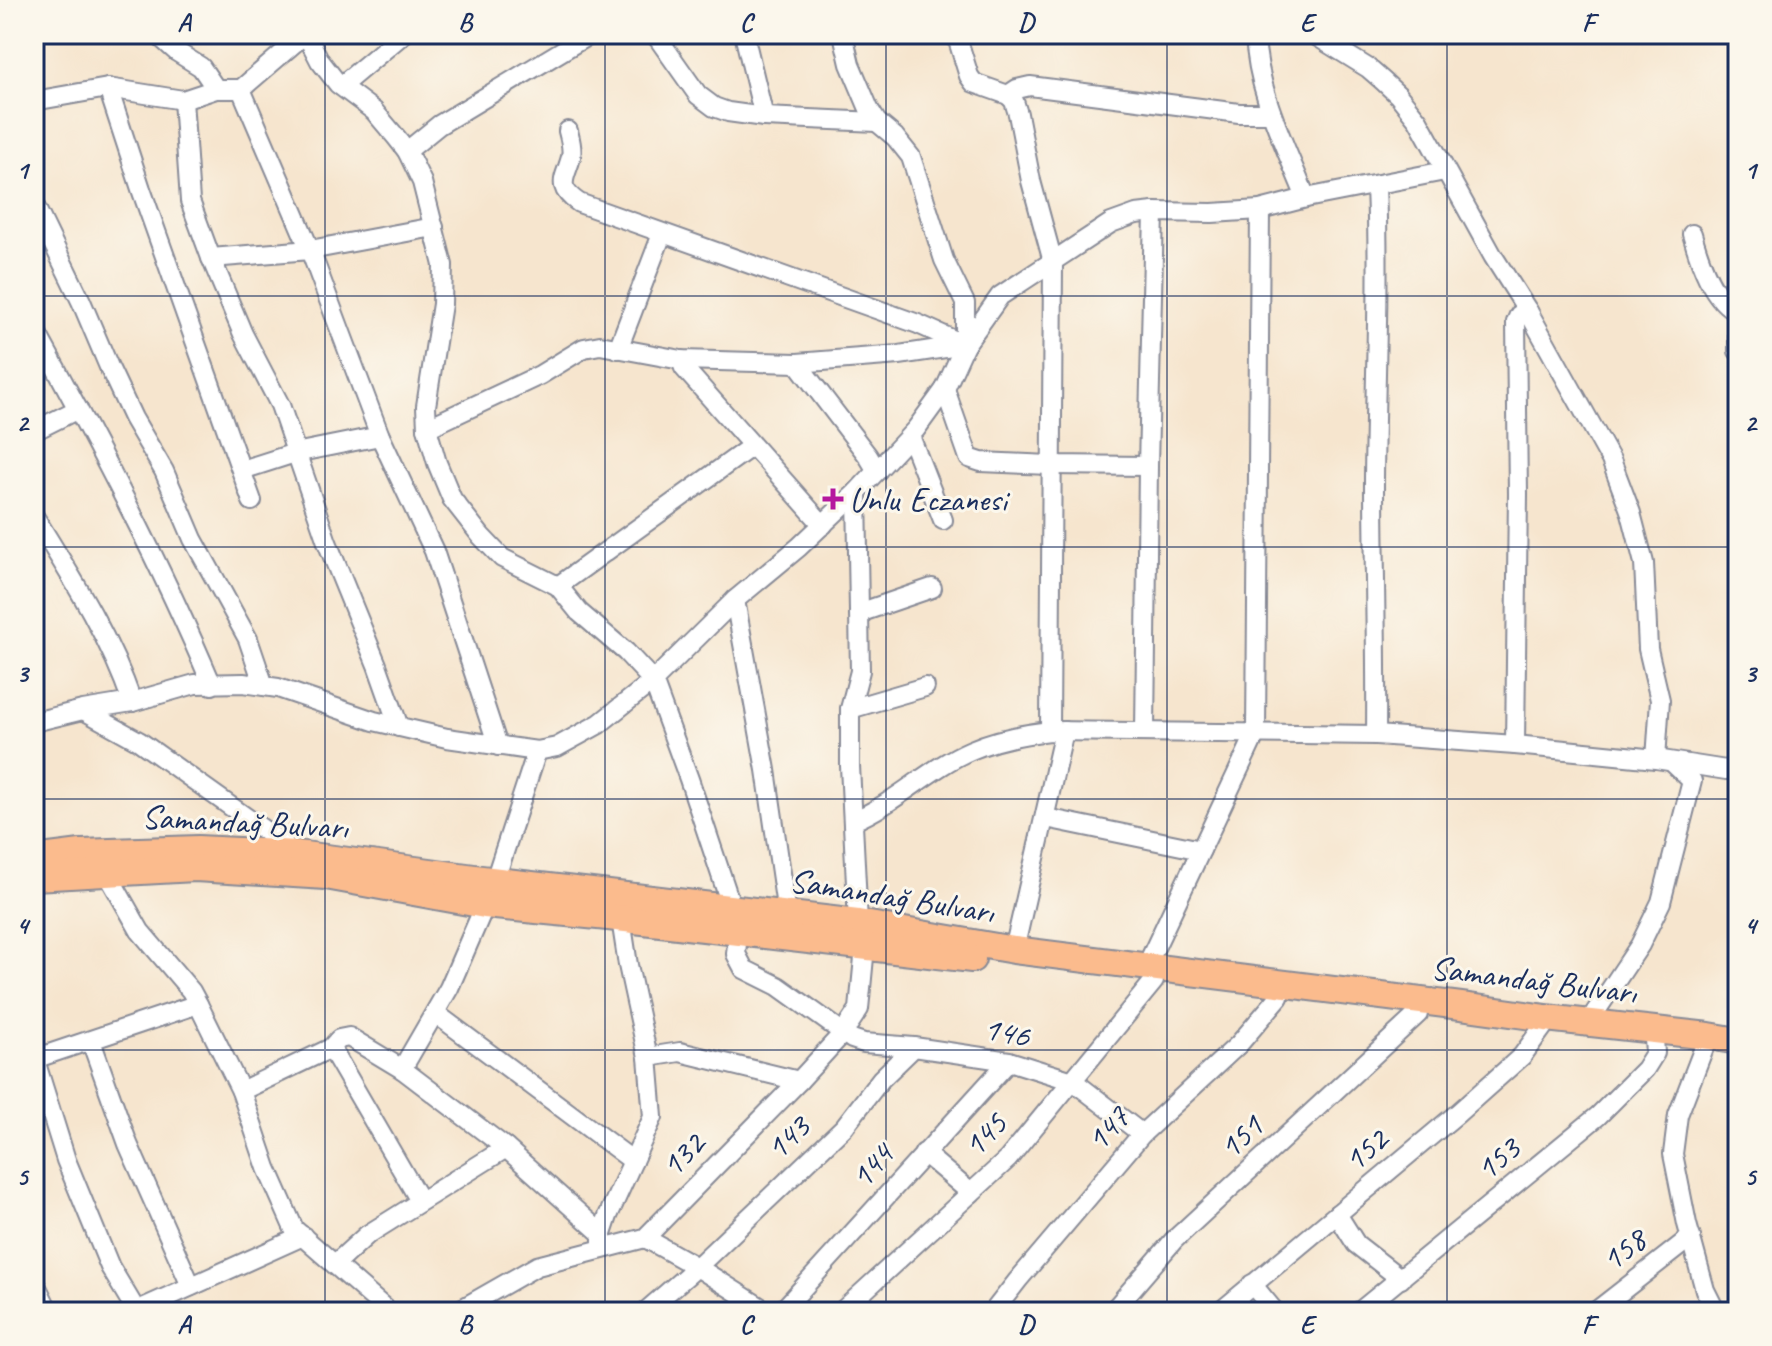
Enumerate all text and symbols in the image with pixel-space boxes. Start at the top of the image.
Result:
text: A [177,6,192,39]
text: B [458,6,474,39]
text: C [740,6,756,39]
text: D [1018,6,1036,39]
text: E [1300,6,1318,39]
text: F [1582,6,1600,39]
text: 1 [16,154,31,187]
text: 1 [1744,154,1759,187]
text: 2 [16,406,30,439]
text: 2 [1744,406,1758,439]
place label: Unlu Eczanesi [849,478,1011,521]
marker: Unlu Eczanesi [824,490,842,508]
text: 3 [16,657,30,690]
text: 3 [1744,657,1758,690]
street label: Samandağ Bulvarı [141,795,351,848]
street label: Samandağ Bulvarı [787,858,999,933]
text: 4 [16,909,31,942]
text: 4 [1744,909,1759,942]
street label: Samandağ Bulvarı [1429,946,1641,1014]
street label: 146 [980,1006,1035,1058]
street label: 147 [1076,1096,1140,1160]
street label: 145 [953,1102,1017,1166]
street label: 143 [756,1104,821,1169]
street label: 151 [1209,1104,1273,1168]
street label: 152 [1334,1116,1399,1181]
street label: 132 [651,1121,716,1186]
street label: 153 [1466,1125,1531,1190]
street label: 144 [840,1131,905,1197]
text: 5 [16,1160,30,1193]
text: 5 [1744,1160,1758,1193]
street label: 158 [1592,1216,1658,1280]
text: A [177,1308,192,1341]
text: B [458,1308,474,1341]
text: C [740,1308,756,1341]
text: D [1018,1308,1036,1341]
text: E [1300,1308,1318,1341]
text: F [1582,1308,1600,1341]

